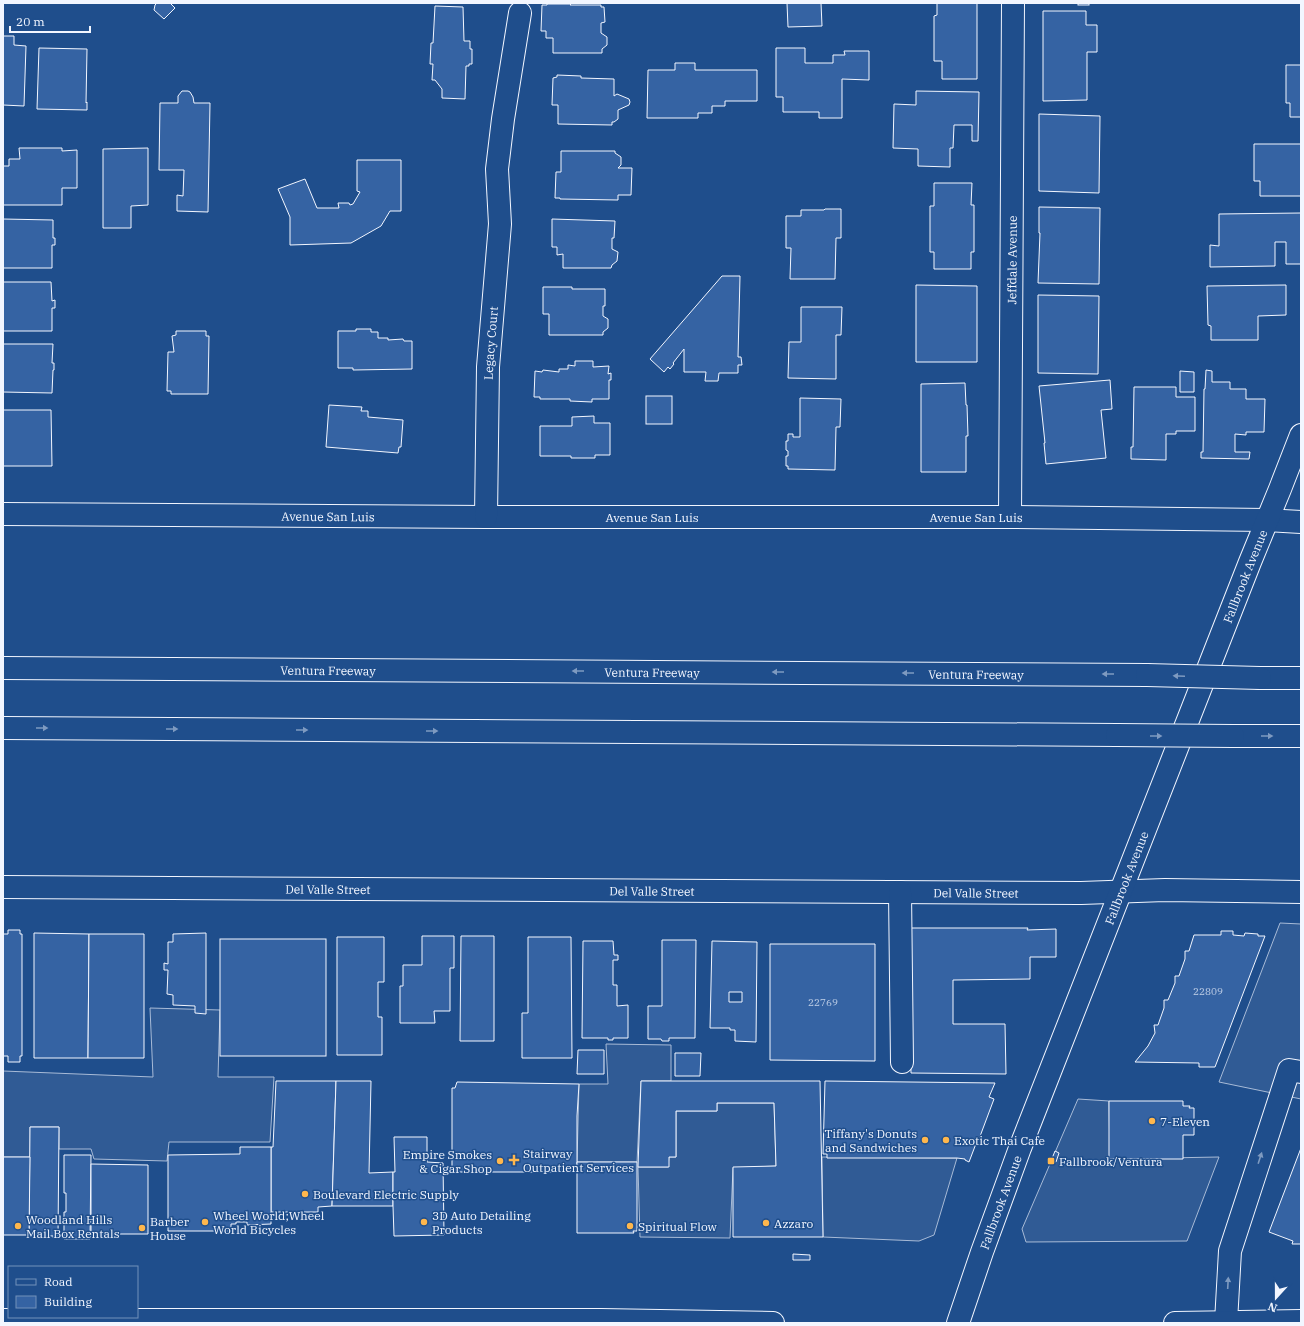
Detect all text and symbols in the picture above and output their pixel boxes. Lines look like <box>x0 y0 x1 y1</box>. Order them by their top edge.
scale bar <box>10 8 90 34</box>
text: 20 m <box>16 14 45 29</box>
street label: Jeffdale Avenue <box>1004 215 1019 305</box>
street label: Legacy Court <box>480 306 501 380</box>
street label: Avenue San Luis <box>281 508 375 524</box>
street label: Avenue San Luis <box>605 510 699 525</box>
street label: Avenue San Luis <box>929 510 1023 525</box>
street label: Fallbrook Avenue <box>1219 527 1270 625</box>
street label: Ventura Freeway <box>280 662 376 678</box>
street label: Ventura Freeway <box>604 664 700 680</box>
street label: Ventura Freeway <box>928 666 1024 682</box>
one-way arrow <box>571 668 584 674</box>
one-way arrow <box>771 669 784 675</box>
one-way arrow <box>901 670 914 676</box>
one-way arrow <box>1101 671 1114 677</box>
one-way arrow <box>1173 672 1185 679</box>
one-way arrow <box>36 725 49 731</box>
one-way arrow <box>166 726 179 732</box>
one-way arrow <box>296 727 309 733</box>
one-way arrow <box>426 728 439 734</box>
one-way arrow <box>1150 733 1163 739</box>
one-way arrow <box>1261 733 1274 739</box>
street label: Fallbrook Avenue <box>1101 829 1151 927</box>
street label: Del Valle Street <box>285 881 371 897</box>
street label: Del Valle Street <box>609 883 695 898</box>
street label: Del Valle Street <box>933 885 1019 900</box>
house number: 22809 <box>1193 985 1223 998</box>
house number: 22769 <box>808 996 838 1009</box>
place label: 7-Eleven <box>1160 1114 1210 1129</box>
marker: 7-Eleven <box>1147 1116 1157 1126</box>
place label: Tiffany's Donuts and Sandwiches <box>825 1126 917 1155</box>
place label: Exotic Thai Cafe <box>954 1133 1045 1148</box>
marker: Tiffany's Donuts and Sandwiches <box>920 1135 930 1145</box>
marker: Exotic Thai Cafe <box>941 1135 951 1145</box>
place label: Stairway Outpatient Services <box>523 1146 634 1175</box>
place label: Empire Smokes & Cigar Shop <box>403 1147 492 1176</box>
one-way arrow <box>1258 1152 1264 1164</box>
street label: Fallbrook Avenue <box>976 1153 1024 1251</box>
marker: Stairway Outpatient Services <box>508 1154 520 1166</box>
place label: Fallbrook/Ventura <box>1059 1154 1163 1169</box>
marker: Empire Smokes & Cigar Shop <box>495 1156 505 1166</box>
marker: Fallbrook/Ventura <box>1046 1156 1056 1166</box>
place label: Boulevard Electric Supply <box>313 1187 459 1202</box>
marker: Boulevard Electric Supply <box>300 1189 310 1199</box>
place label: Wheel World;Wheel World Bicycles <box>213 1208 325 1237</box>
place label: 3D Auto Detailing Products <box>432 1208 531 1237</box>
place label: Woodland Hills Mail Box Rentals <box>26 1212 120 1241</box>
place label: Barber House <box>150 1214 190 1243</box>
place label: Azzaro <box>774 1216 813 1231</box>
marker: Wheel World;Wheel World Bicycles <box>200 1217 210 1227</box>
marker: 3D Auto Detailing Products <box>419 1217 429 1227</box>
marker: Azzaro <box>761 1218 771 1228</box>
place label: Spiritual Flow <box>638 1219 718 1234</box>
marker: Woodland Hills Mail Box Rentals <box>13 1221 23 1231</box>
marker: Spiritual Flow <box>625 1221 635 1231</box>
marker: Barber House <box>137 1223 147 1233</box>
legend <box>8 1266 138 1318</box>
text: Road <box>44 1274 73 1289</box>
one-way arrow <box>1225 1277 1232 1289</box>
north arrow <box>1256 1278 1296 1318</box>
text: Building <box>44 1294 92 1309</box>
text: N <box>1266 1299 1279 1315</box>

